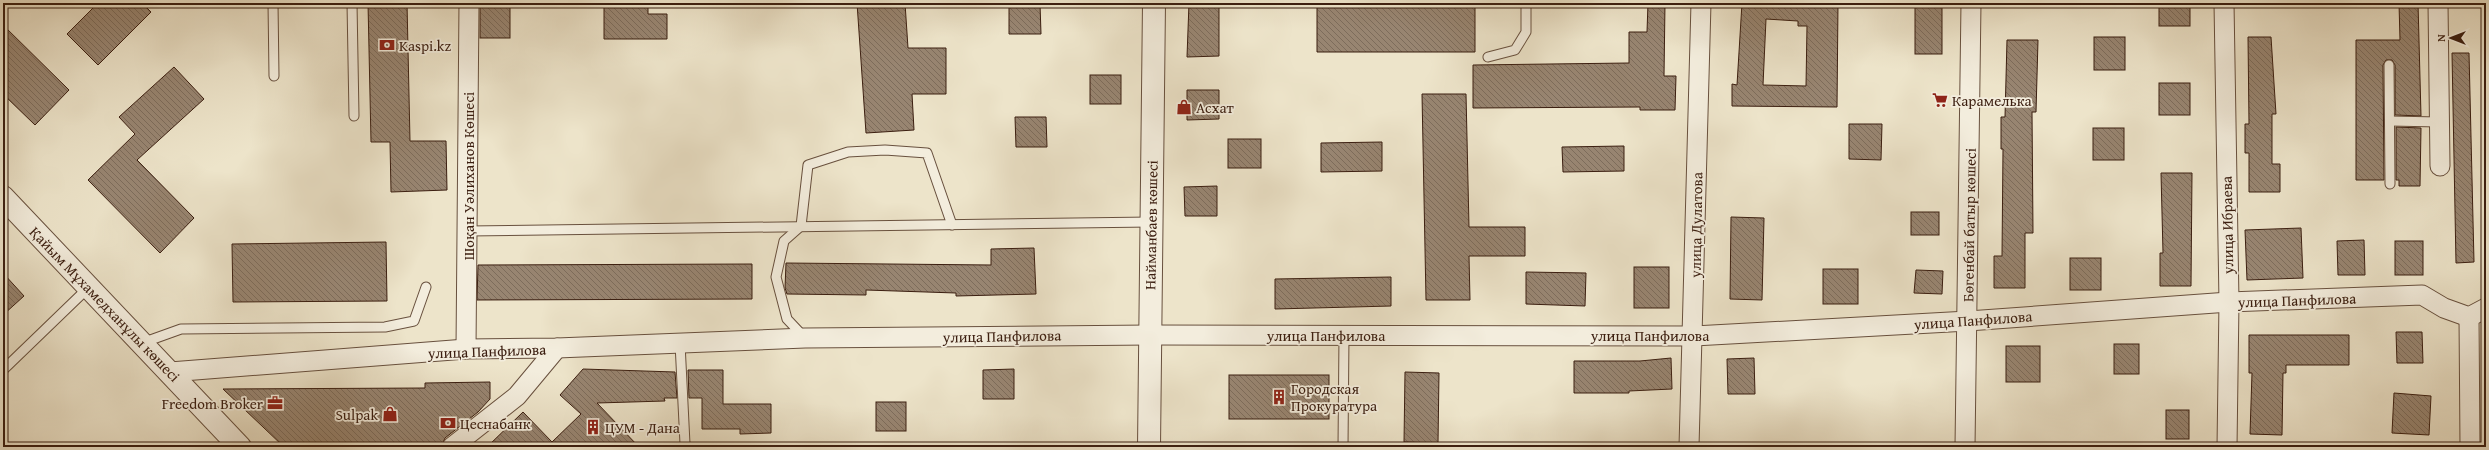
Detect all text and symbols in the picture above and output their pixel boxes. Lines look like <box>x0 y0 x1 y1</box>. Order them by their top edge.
north arrow <box>2431 18 2471 58</box>
text: N <box>2433 34 2449 42</box>
place label: Kaspi.kz <box>399 35 451 56</box>
bank icon: Kaspi.kz <box>378 36 396 54</box>
place label: Карамелька <box>1952 90 2033 111</box>
supermarket icon: Карамелька <box>1931 91 1949 109</box>
street label: Шоқан Уәлиханов Көшесі <box>458 92 479 260</box>
place label: Асхат <box>1196 97 1235 118</box>
shop icon: Асхат <box>1175 98 1193 116</box>
street label: Бөгенбай батыр көшесі <box>1957 148 1981 302</box>
street label: Найманбаев көшесі <box>1139 160 1163 290</box>
street label: улица Дулатова <box>1685 171 1707 279</box>
street label: улица Ибраева <box>2216 175 2238 275</box>
street label: Қайым Мұхамедханұлы көшесі <box>25 222 185 386</box>
street label: улица Панфилова <box>2236 287 2358 313</box>
street label: улица Панфилова <box>1912 305 2034 335</box>
street label: улица Панфилова <box>941 324 1062 348</box>
street label: улица Панфилова <box>1266 325 1386 346</box>
street label: улица Панфилова <box>1590 325 1710 346</box>
street label: улица Панфилова <box>426 338 548 364</box>
place label: Городская Прокуратура <box>1291 378 1378 416</box>
building icon: Городская Прокуратура <box>1270 388 1288 406</box>
place label: Freedom Broker <box>162 393 263 414</box>
office icon: Freedom Broker <box>266 394 284 412</box>
place label: Sulpak <box>336 404 378 425</box>
shop icon: Sulpak <box>381 405 399 423</box>
place label: Цеснабанк <box>460 413 531 434</box>
bank icon: Цеснабанк <box>439 414 457 432</box>
place label: ЦУМ - Дана <box>605 417 681 438</box>
building icon: ЦУМ - Дана <box>584 418 602 436</box>

